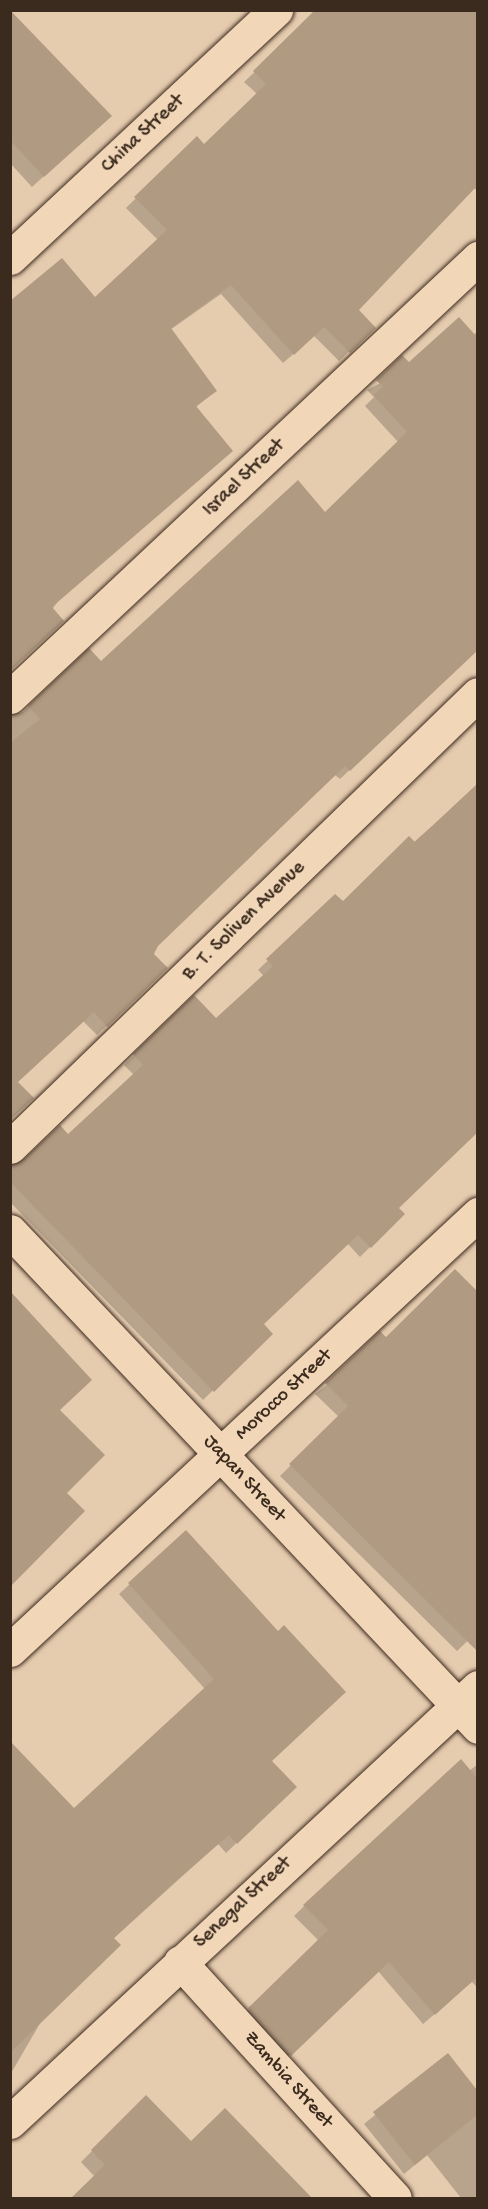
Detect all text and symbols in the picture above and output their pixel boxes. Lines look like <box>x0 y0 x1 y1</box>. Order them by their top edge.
street label: China Street <box>97 90 189 178</box>
street label: Israel Street <box>198 434 290 522</box>
street label: B. T. Soliven Avenue <box>177 856 311 986</box>
street label: Morocco Street <box>231 1344 337 1446</box>
street label: Japan Street <box>198 1431 290 1527</box>
street label: Senegal Street <box>189 1852 297 1954</box>
street label: Zambia Street <box>238 2027 338 2133</box>

